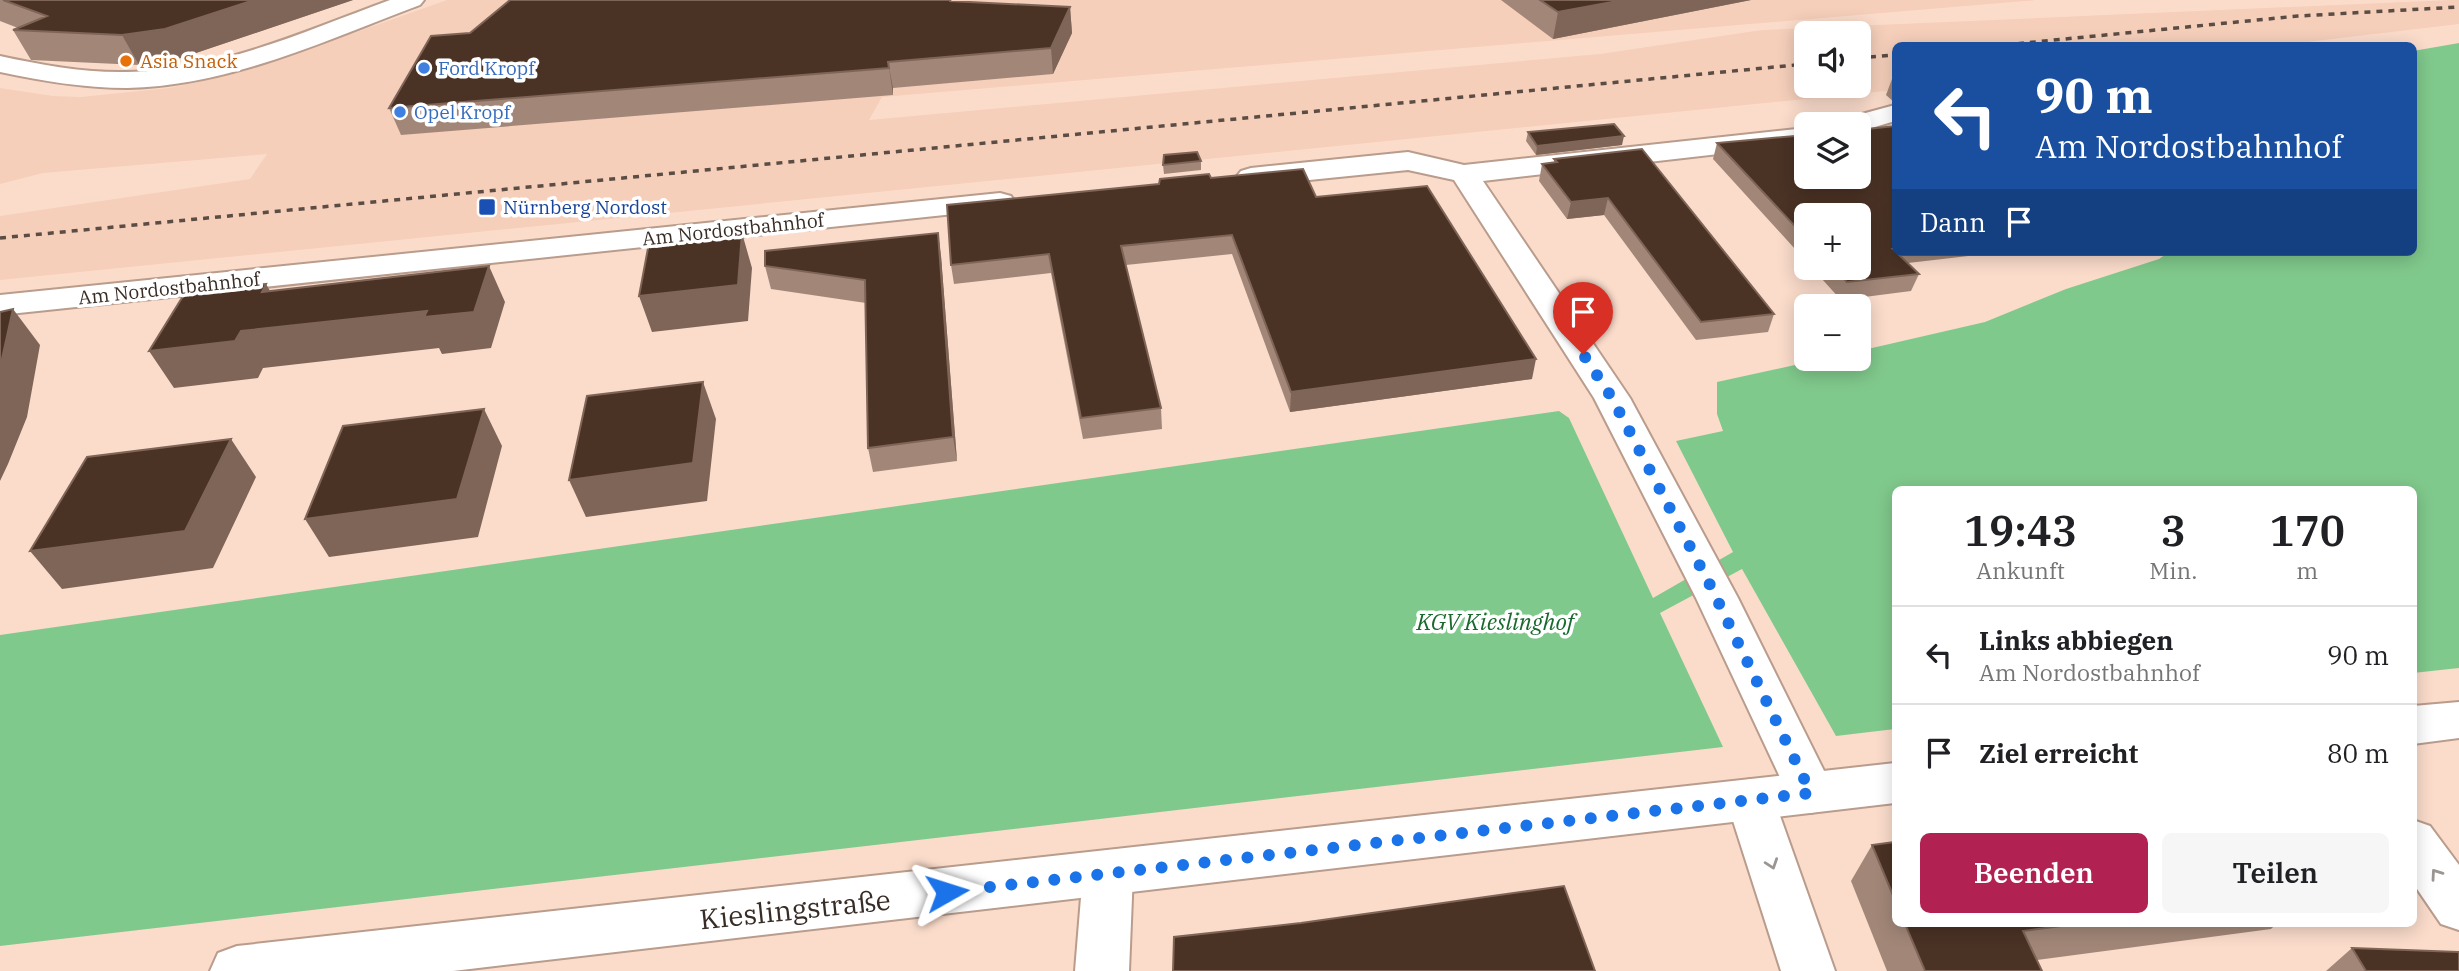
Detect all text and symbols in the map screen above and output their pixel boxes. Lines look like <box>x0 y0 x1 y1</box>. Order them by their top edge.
map controls <box>1794 21 1871 371</box>
button: sound <box>1794 21 1871 98</box>
place label: Asia Snack <box>140 49 238 73</box>
marker: Asia Snack <box>118 53 134 69</box>
place label: Ford Kropf <box>438 56 536 80</box>
marker: Ford Kropf <box>416 60 432 76</box>
text: 90 m <box>2035 63 2153 126</box>
icon: left <box>1920 70 2011 161</box>
place label: Opel Kropf <box>414 100 512 124</box>
marker: Opel Kropf <box>392 104 408 120</box>
button: layers <box>1794 112 1871 189</box>
text: Am Nordostbahnhof <box>2035 125 2342 167</box>
place label: Nürnberg Nordost <box>503 195 667 219</box>
marker: Nürnberg Nordost <box>477 197 497 217</box>
button: + <box>1794 203 1871 280</box>
icon: arrive <box>2000 203 2038 241</box>
text: Dann <box>1920 205 1986 239</box>
street label: Am Nordostbahnhof <box>641 207 826 250</box>
street label: Am Nordostbahnhof <box>77 266 262 309</box>
pin <box>1553 282 1613 354</box>
icon: arrive <box>1564 293 1602 331</box>
button: − <box>1794 294 1871 371</box>
text: 19:43 <box>1964 503 2077 558</box>
text: 3 <box>2161 503 2186 558</box>
text: 170 <box>2269 503 2345 558</box>
text: Ankunft <box>1976 555 2065 585</box>
text: Min. <box>2149 555 2198 585</box>
text: m <box>2296 555 2318 585</box>
park label: KGV Kieslinghof <box>1415 606 1578 636</box>
text: Links abbiegen <box>1979 623 2174 657</box>
icon: left <box>1920 636 1958 674</box>
text: 90 m <box>2327 638 2389 672</box>
text: Am Nordostbahnhof <box>1979 657 2200 687</box>
icon: arrive <box>1920 734 1958 772</box>
text: Ziel erreicht <box>1979 736 2138 770</box>
text: 80 m <box>2327 736 2389 770</box>
button: Beenden <box>1920 833 2148 913</box>
button: Teilen <box>2162 833 2389 913</box>
position arrow <box>910 855 984 929</box>
one-way arrow <box>1764 857 1778 870</box>
one-way arrow <box>2432 869 2444 882</box>
street label: Kieslingstraße <box>698 881 892 937</box>

